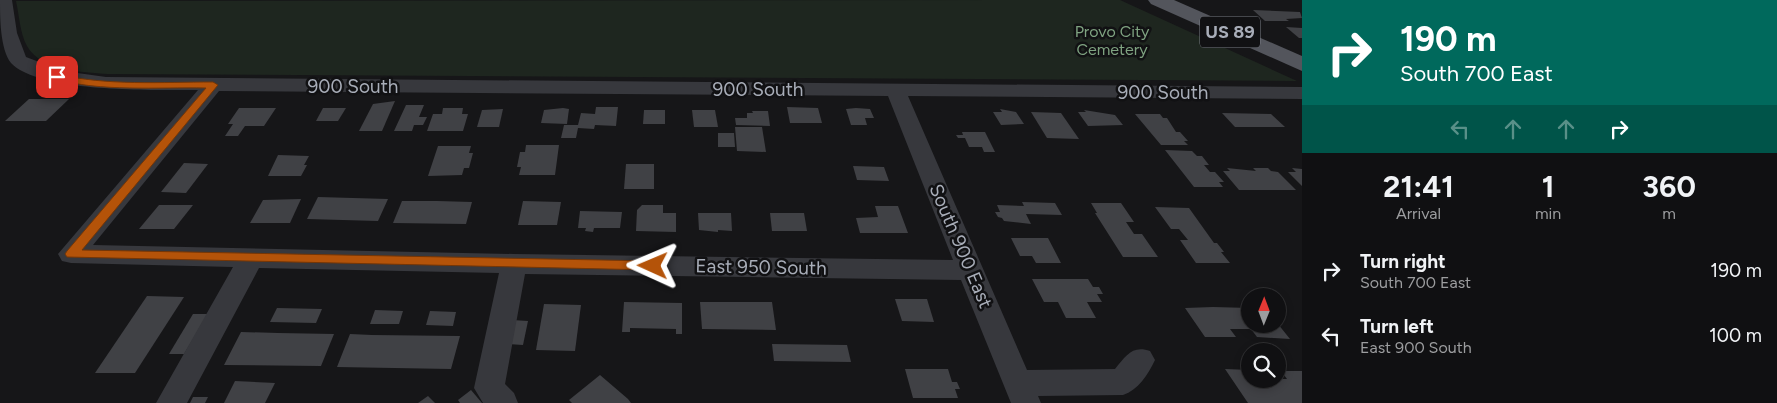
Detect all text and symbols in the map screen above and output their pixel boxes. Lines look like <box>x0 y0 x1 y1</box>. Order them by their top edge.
road number: US 89 <box>1200 16 1260 48</box>
text: 190 m <box>1400 18 1497 60</box>
icon: right <box>1317 20 1382 85</box>
park label: Provo City Cemetery <box>1075 22 1150 59</box>
pin <box>36 56 78 98</box>
text: South 700 East <box>1400 60 1553 87</box>
icon: arrive <box>43 63 71 91</box>
street label: 900 South <box>308 75 398 98</box>
street label: 900 South <box>713 78 803 101</box>
street label: 900 South <box>1118 81 1208 104</box>
icon: left <box>1446 115 1474 143</box>
icon: ahead <box>1499 115 1527 143</box>
icon: ahead <box>1552 115 1580 143</box>
icon: right <box>1605 115 1633 143</box>
text: 21:41 <box>1383 168 1454 205</box>
text: 1 <box>1542 168 1554 205</box>
text: 360 <box>1642 168 1696 205</box>
street label: South 900 East <box>925 181 997 311</box>
text: Arrival <box>1396 204 1441 223</box>
text: min <box>1535 204 1561 223</box>
text: m <box>1662 204 1676 223</box>
position arrow <box>626 239 678 291</box>
text: Turn right <box>1360 250 1446 273</box>
street label: East 950 South <box>695 254 827 280</box>
icon: right <box>1317 257 1345 285</box>
text: 190 m <box>1710 259 1762 282</box>
text: South 700 East <box>1360 273 1471 292</box>
north arrow <box>1241 288 1286 332</box>
map controls <box>1241 288 1286 388</box>
text: Turn left <box>1360 315 1434 338</box>
icon: left <box>1317 322 1345 350</box>
text: 100 m <box>1709 324 1762 347</box>
text: East 900 South <box>1360 338 1472 357</box>
button: search <box>1241 343 1286 388</box>

